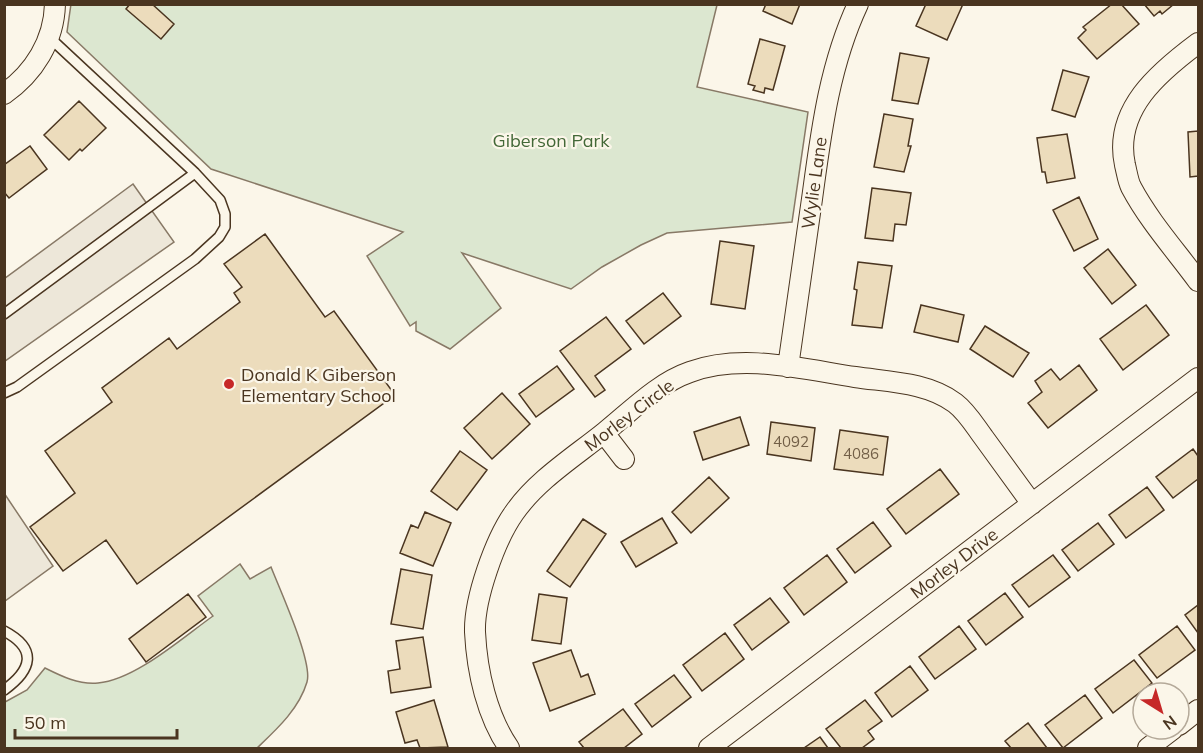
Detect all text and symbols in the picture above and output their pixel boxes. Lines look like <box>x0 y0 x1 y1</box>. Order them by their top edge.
park label: Giberson Park <box>493 129 610 152</box>
street label: Wylie Lane <box>796 135 832 231</box>
place label: Donald K Giberson Elementary School <box>241 363 396 407</box>
street label: Morley Circle <box>580 374 678 456</box>
marker: Donald K Giberson Elementary School <box>222 377 236 391</box>
house number: 4092 <box>773 432 809 451</box>
house number: 4086 <box>843 444 879 463</box>
street label: Morley Drive <box>906 523 1002 603</box>
north arrow <box>1131 681 1191 741</box>
scale bar <box>15 702 177 740</box>
text: 50 m <box>24 711 66 734</box>
text: N <box>1159 711 1181 735</box>

